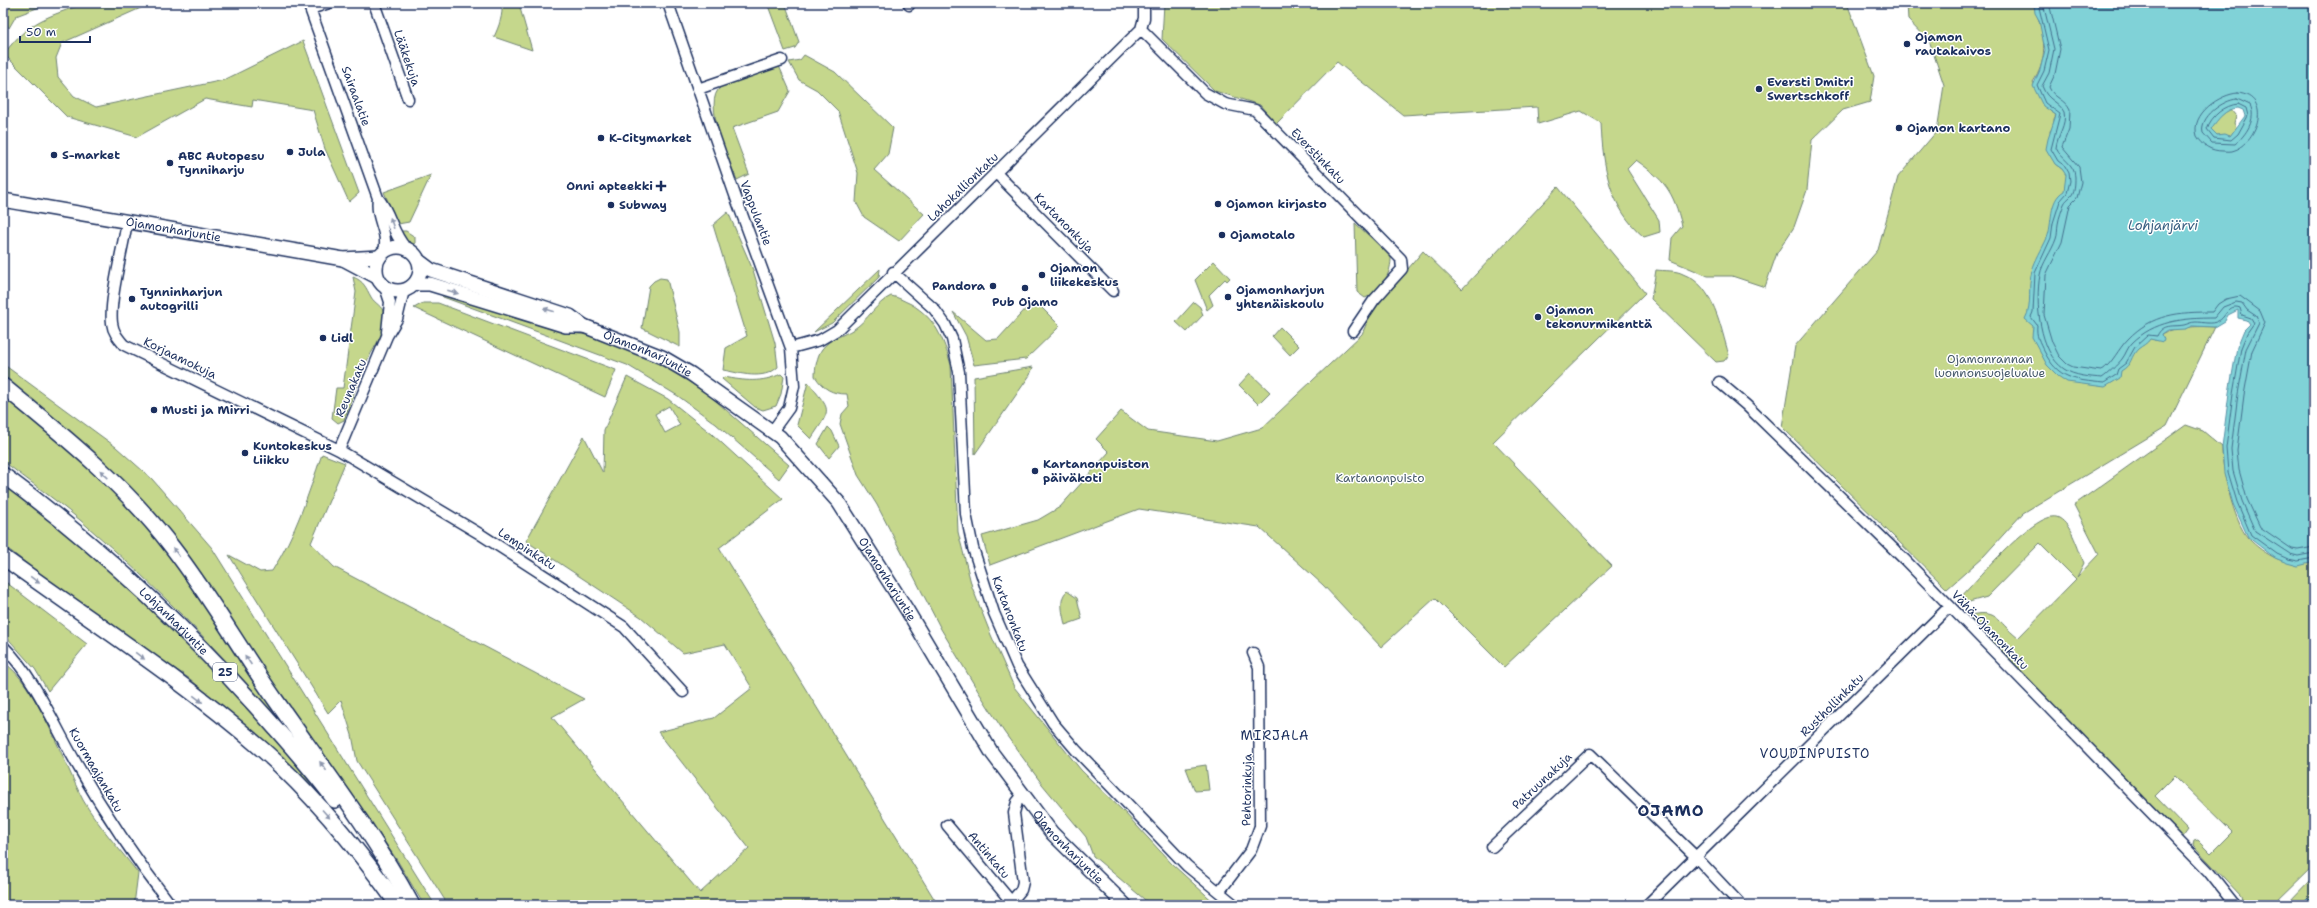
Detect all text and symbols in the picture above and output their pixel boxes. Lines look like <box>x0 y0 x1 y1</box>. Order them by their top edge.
scale bar <box>20 18 90 44</box>
text: 50 m <box>26 24 56 40</box>
street label: Lääkekuja <box>390 28 424 89</box>
place label: Ojamon rautakaivos <box>1915 29 1991 59</box>
marker: Ojamon rautakaivos <box>1902 39 1912 49</box>
street label: Sairaalatie <box>338 64 374 128</box>
place label: Eversti Dmitri Swertschkoff <box>1767 74 1854 104</box>
marker: Eversti Dmitri Swertschkoff <box>1754 84 1764 94</box>
place label: Ojamon kartano <box>1907 120 2010 136</box>
marker: Ojamon kartano <box>1894 123 1904 133</box>
street label: Everstinkatu <box>1287 125 1349 187</box>
place label: K-Citymarket <box>609 130 692 146</box>
marker: K-Citymarket <box>596 133 606 143</box>
place label: Jula <box>298 144 326 160</box>
place label: S-market <box>62 147 120 163</box>
marker: Jula <box>285 147 295 157</box>
place label: ABC Autopesu Tynniharju <box>178 148 265 178</box>
street label: Lahokallionkatu <box>924 149 1002 225</box>
marker: S-market <box>49 150 59 160</box>
marker: ABC Autopesu Tynniharju <box>165 158 175 168</box>
place label: Onni apteekki <box>566 178 653 194</box>
street label: Vappulantie <box>736 178 776 248</box>
marker: Onni apteekki <box>656 181 666 191</box>
street label: Kartanonkuja <box>1031 190 1098 257</box>
place label: Ojamon kirjasto <box>1226 196 1327 212</box>
place label: Subway <box>619 197 667 213</box>
marker: Ojamon kirjasto <box>1213 199 1223 209</box>
marker: Subway <box>606 200 616 210</box>
street label: Ojamonharjuntie <box>125 213 223 246</box>
one-way arrow <box>389 217 395 229</box>
water label: Lohjanjärvi <box>2128 217 2198 234</box>
place label: Ojamotalo <box>1230 227 1295 243</box>
marker: Ojamotalo <box>1217 230 1227 240</box>
place label: Ojamon liikekeskus <box>1050 260 1118 290</box>
marker: Ojamon liikekeskus <box>1037 270 1047 280</box>
place label: Pandora <box>932 278 986 294</box>
marker: Pandora <box>988 281 998 291</box>
place label: Ojamonharjun yhtenäiskoulu <box>1236 282 1325 312</box>
marker: Pub Ojamo <box>1020 283 1030 293</box>
place label: Tynninharjun autogrilli <box>140 284 222 314</box>
one-way arrow <box>447 289 459 295</box>
marker: Ojamonharjun yhtenäiskoulu <box>1223 292 1233 302</box>
marker: Tynninharjun autogrilli <box>127 294 137 304</box>
place label: Pub Ojamo <box>992 294 1058 310</box>
place label: Ojamon tekonurmikenttä <box>1546 302 1653 332</box>
one-way arrow <box>543 306 555 312</box>
marker: Ojamon tekonurmikenttä <box>1533 312 1543 322</box>
street label: Ojamonharjuntie <box>601 326 695 381</box>
place label: Lidl <box>331 330 353 346</box>
street label: Korjaamokuja <box>141 333 220 383</box>
marker: Lidl <box>318 333 328 343</box>
park label: Ojamonrannan luonnonsuojelualue <box>1935 351 2046 381</box>
street label: Reunakatu <box>332 356 371 420</box>
place label: Musti ja Mirri <box>162 402 250 418</box>
marker: Musti ja Mirri <box>149 405 159 415</box>
place label: Kuntokeskus Liikku <box>253 438 332 468</box>
marker: Kuntokeskus Liikku <box>240 448 250 458</box>
place label: Kartanonpuiston päiväkoti <box>1043 456 1149 486</box>
marker: Kartanonpuiston päiväkoti <box>1030 466 1040 476</box>
one-way arrow <box>99 469 109 479</box>
park label: Kartanonpuisto <box>1336 470 1424 486</box>
street label: Lempinkatu <box>495 524 559 574</box>
street label: Ojamonharjuntie <box>855 534 920 624</box>
one-way arrow <box>172 546 180 557</box>
street label: Kartanonkatu <box>988 574 1032 654</box>
one-way arrow <box>29 575 40 584</box>
street label: Lohjanharjuntie <box>136 584 212 659</box>
street label: Vähä-Ojamonkatu <box>1948 587 2032 673</box>
one-way arrow <box>135 652 145 660</box>
one-way arrow <box>244 655 252 665</box>
road number: 25 <box>213 663 237 681</box>
street label: Rusthollinkatu <box>1797 670 1867 740</box>
one-way arrow <box>193 695 204 704</box>
street label: Kuormaajankatu <box>65 725 127 815</box>
district label: MIRJALA <box>1241 727 1309 744</box>
district label: VOUDINPUISTO <box>1760 745 1870 762</box>
street label: Patruunakuja <box>1508 749 1576 813</box>
street label: Pehtorinkuja <box>1238 753 1256 826</box>
one-way arrow <box>319 761 327 772</box>
district label: OJAMO <box>1637 800 1705 821</box>
street label: Ojamonharjuntie <box>1029 806 1107 888</box>
one-way arrow <box>322 809 331 819</box>
street label: Antinkatu <box>964 828 1014 882</box>

